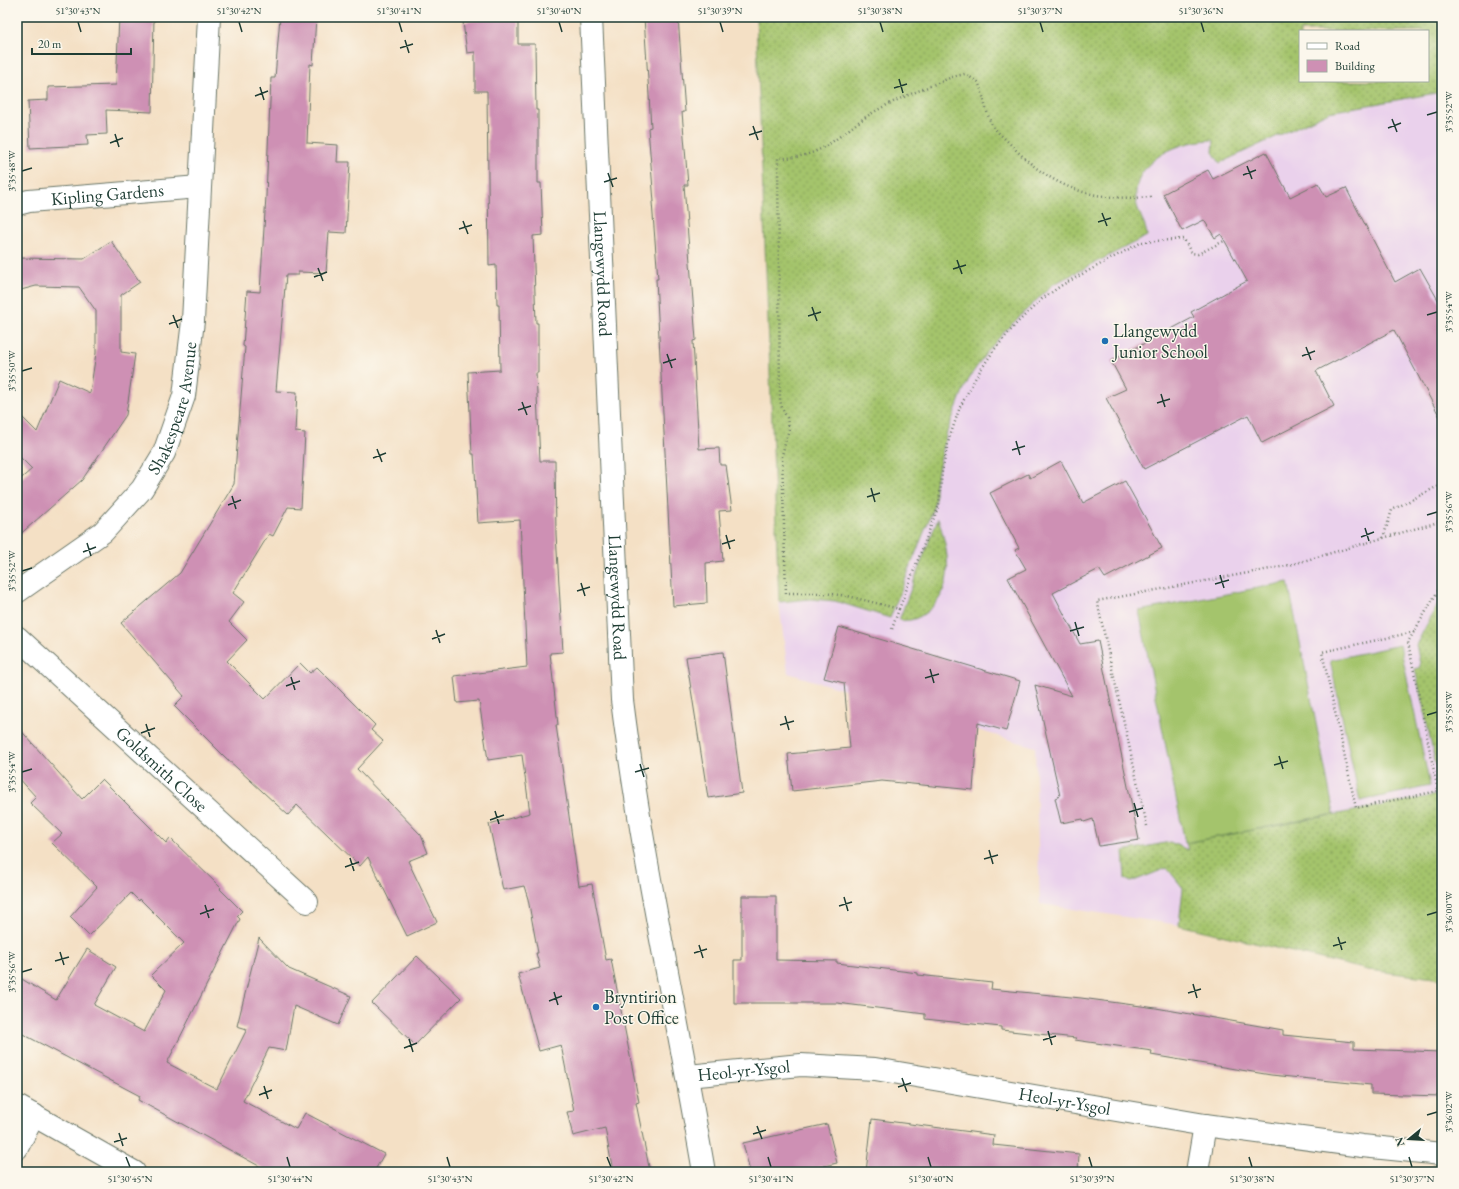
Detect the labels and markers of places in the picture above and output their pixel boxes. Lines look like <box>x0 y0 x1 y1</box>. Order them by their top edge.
place label: Llangewydd Junior School <box>1111 319 1208 363</box>
marker: Llangewydd Junior School <box>1100 336 1110 346</box>
place label: Bryntirion Post Office <box>604 985 679 1029</box>
marker: Bryntirion Post Office <box>591 1002 601 1012</box>

